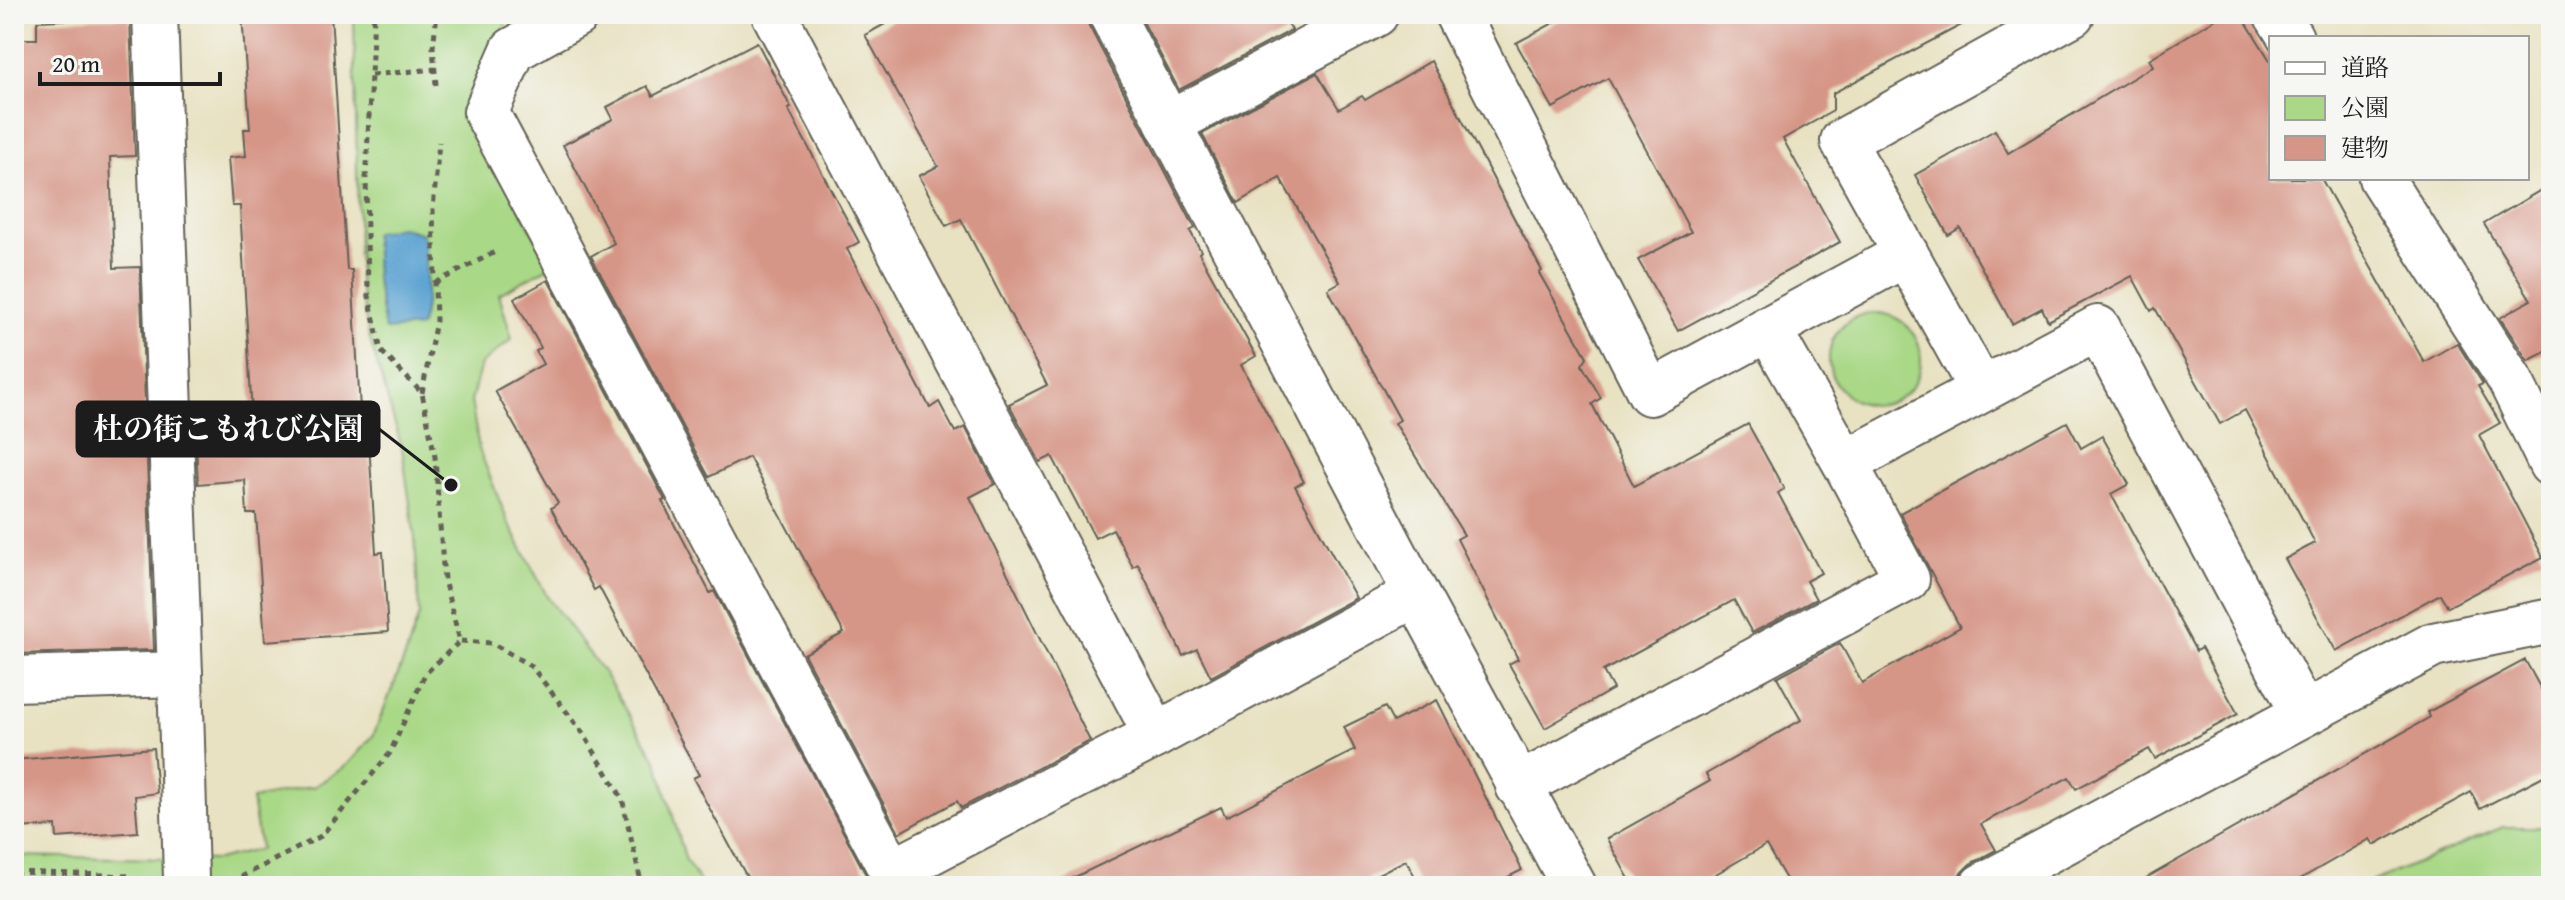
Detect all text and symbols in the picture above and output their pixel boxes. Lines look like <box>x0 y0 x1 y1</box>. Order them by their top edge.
scale bar <box>40 36 220 86</box>
legend <box>2269 36 2529 180</box>
text: 20 m <box>52 46 100 81</box>
text: 道路 <box>2341 50 2389 85</box>
text: 公園 <box>2341 90 2389 125</box>
text: 建物 <box>2341 130 2389 165</box>
callout: 杜の街こもれび公園 <box>77 402 379 456</box>
text: 杜の街こもれび公園 <box>93 406 363 450</box>

